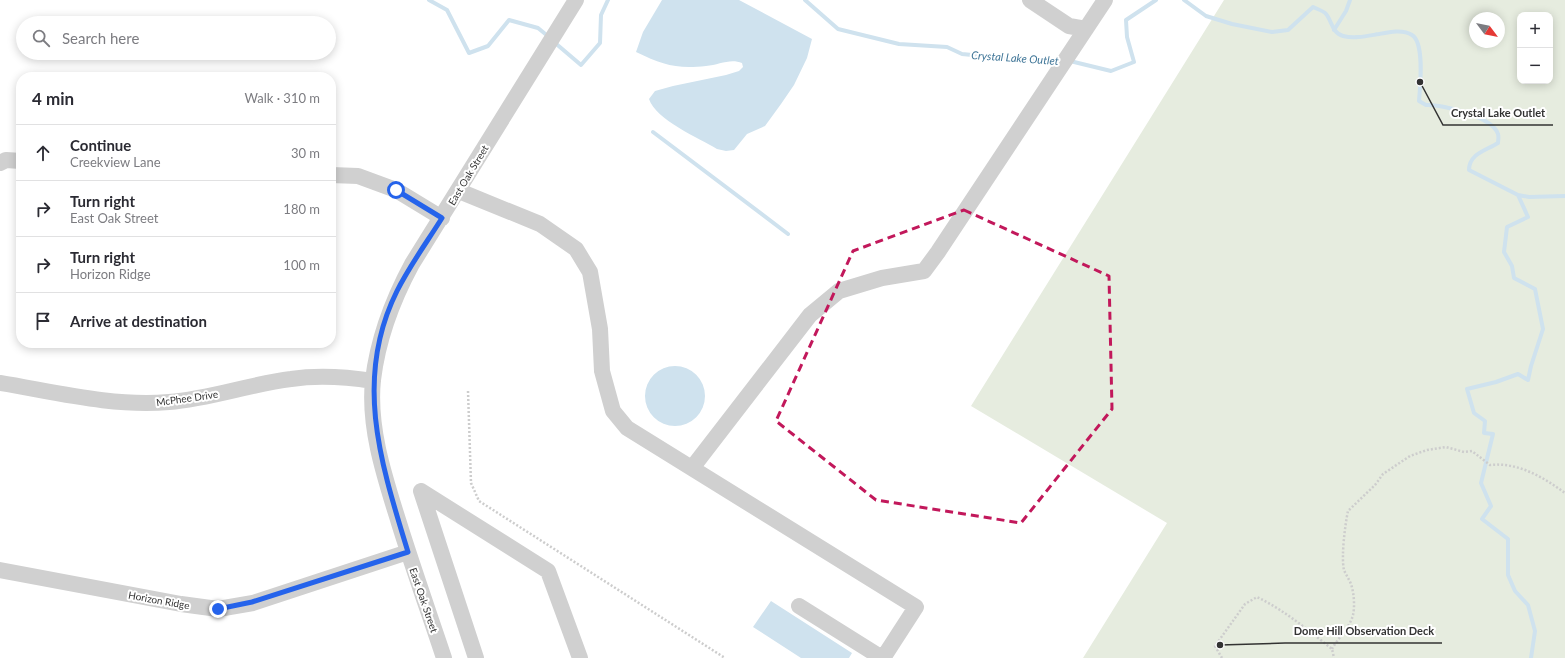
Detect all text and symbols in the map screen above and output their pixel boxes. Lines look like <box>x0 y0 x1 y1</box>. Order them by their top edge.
north arrow <box>1469 12 1505 48</box>
map controls <box>1517 12 1553 84</box>
button: + <box>1517 12 1553 48</box>
search box <box>16 16 336 60</box>
icon: search <box>30 27 52 49</box>
text: Search here <box>62 29 139 47</box>
water label: Crystal Lake Outlet <box>971 48 1059 67</box>
button: − <box>1517 48 1553 84</box>
text: 4 min <box>32 88 74 109</box>
text: Walk · 310 m <box>244 90 320 106</box>
callout: Crystal Lake Outlet <box>1443 102 1553 125</box>
text: Crystal Lake Outlet <box>1451 106 1546 119</box>
text: Continue <box>70 136 131 154</box>
icon: ahead <box>32 142 54 164</box>
street label: East Oak Street <box>445 142 491 207</box>
text: 30 m <box>291 145 320 161</box>
text: Creekview Lane <box>70 154 161 170</box>
route start <box>387 181 405 199</box>
text: Turn right <box>70 192 135 210</box>
icon: right <box>32 198 54 220</box>
text: 180 m <box>283 201 320 217</box>
text: East Oak Street <box>70 210 158 226</box>
text: Turn right <box>70 248 135 266</box>
icon: right <box>32 254 54 276</box>
text: 100 m <box>283 257 320 273</box>
text: Horizon Ridge <box>70 266 151 282</box>
icon: arrive <box>32 310 54 332</box>
text: Arrive at destination <box>70 312 207 330</box>
street label: McPhee Drive <box>155 388 219 408</box>
street label: East Oak Street <box>407 566 441 634</box>
street label: Horizon Ridge <box>127 589 191 611</box>
route end <box>209 600 227 618</box>
callout: Dome Hill Observation Deck <box>1285 620 1442 643</box>
text: Dome Hill Observation Deck <box>1294 624 1434 637</box>

